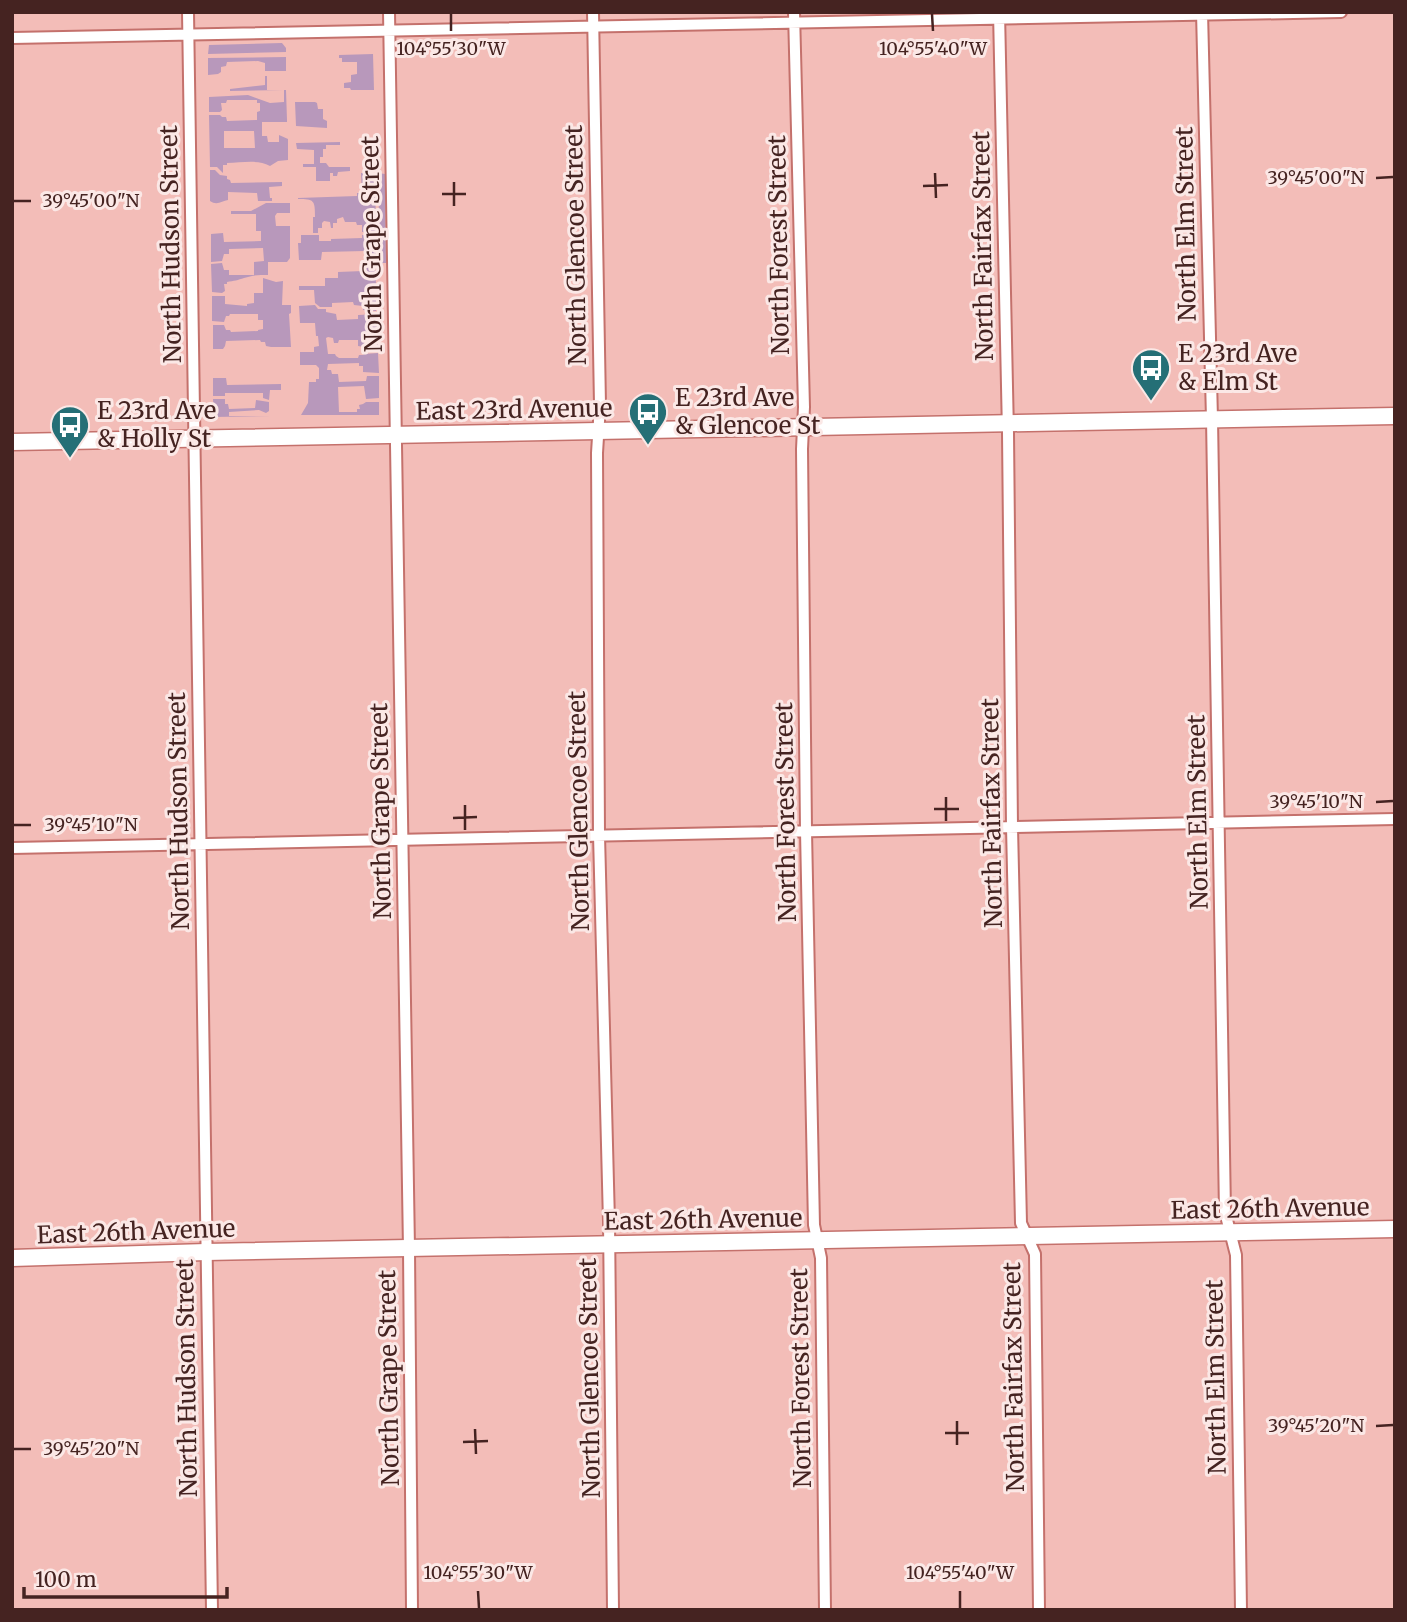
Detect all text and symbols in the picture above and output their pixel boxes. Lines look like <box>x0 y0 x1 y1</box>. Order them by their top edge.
text: 104°55'30"W <box>396 37 507 60</box>
text: 104°55'40"W <box>879 37 988 60</box>
street label: North Hudson Street <box>153 124 188 363</box>
street label: North Glencoe Street <box>558 124 593 365</box>
street label: North Elm Street <box>1168 126 1203 322</box>
street label: North Fairfax Street <box>965 130 1000 361</box>
street label: North Forest Street <box>761 134 796 355</box>
street label: North Grape Street <box>354 135 389 352</box>
text: 39°45'00"N <box>1267 166 1365 189</box>
text: 39°45'00"N <box>42 189 140 212</box>
place label: E 23rd Ave & Elm St <box>1178 338 1297 397</box>
bus stop icon: E 23rd Ave & Elm St <box>1130 347 1172 402</box>
place label: E 23rd Ave & Glencoe St <box>675 382 821 441</box>
bus stop icon: E 23rd Ave & Glencoe St <box>627 391 669 446</box>
street label: East 23rd Avenue <box>415 392 613 427</box>
place label: E 23rd Ave & Holly St <box>97 395 216 454</box>
bus stop icon: E 23rd Ave & Holly St <box>49 404 91 459</box>
street label: North Glencoe Street <box>561 690 596 931</box>
street label: North Hudson Street <box>161 691 196 930</box>
street label: North Fairfax Street <box>974 697 1009 928</box>
street label: North Forest Street <box>768 701 803 922</box>
street label: North Grape Street <box>363 702 398 919</box>
street label: North Elm Street <box>1180 714 1215 910</box>
text: 39°45'10"N <box>1269 790 1363 813</box>
text: 39°45'10"N <box>44 813 138 836</box>
street label: East 26th Avenue <box>1170 1191 1370 1226</box>
street label: East 26th Avenue <box>603 1202 803 1237</box>
street label: East 26th Avenue <box>36 1213 236 1250</box>
street label: North Glencoe Street <box>572 1257 607 1498</box>
street label: North Hudson Street <box>169 1258 204 1497</box>
street label: North Fairfax Street <box>996 1261 1031 1492</box>
street label: North Forest Street <box>783 1267 818 1488</box>
street label: North Grape Street <box>371 1269 406 1486</box>
street label: North Elm Street <box>1198 1279 1233 1475</box>
text: 39°45'20"N <box>1268 1414 1364 1437</box>
text: 39°45'20"N <box>43 1437 139 1460</box>
scale bar <box>24 1556 228 1600</box>
text: 104°55'30"W <box>423 1561 534 1584</box>
text: 104°55'40"W <box>906 1561 1015 1584</box>
text: 100 m <box>35 1566 97 1593</box>

